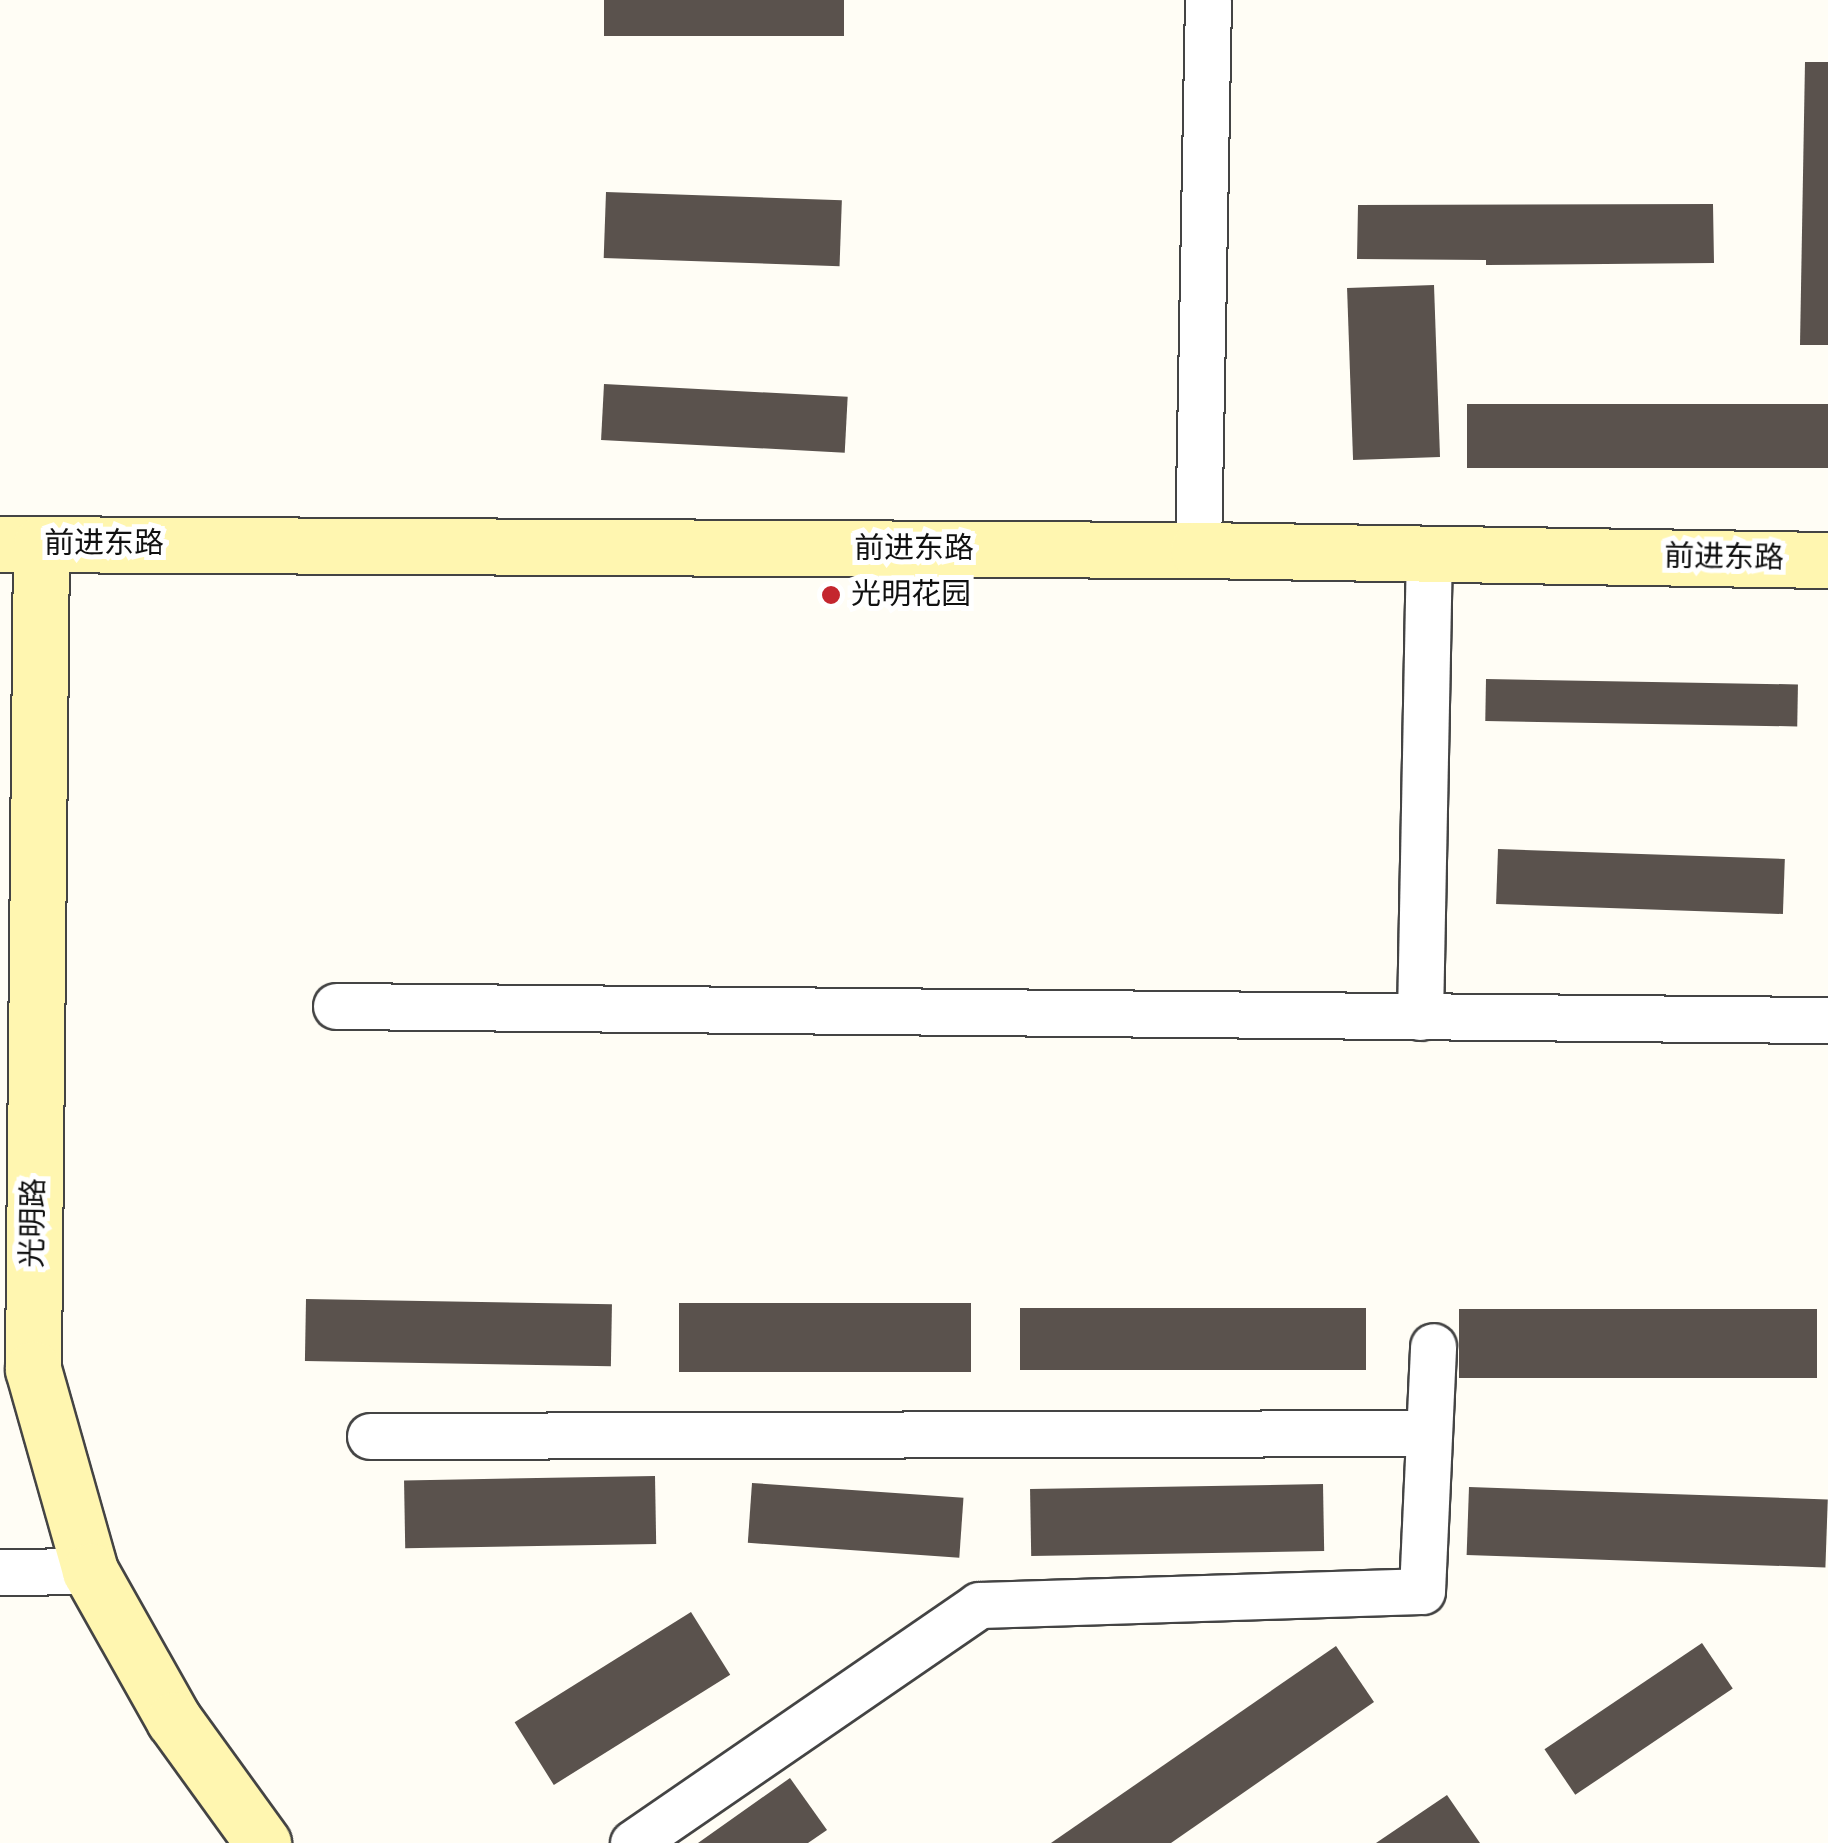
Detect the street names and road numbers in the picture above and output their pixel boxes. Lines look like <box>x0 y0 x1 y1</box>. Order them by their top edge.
street label: 前进东路 <box>44 526 164 562</box>
street label: 前进东路 <box>854 531 974 567</box>
street label: 前进东路 <box>1664 539 1784 577</box>
street label: 光明路 <box>15 1178 53 1268</box>

